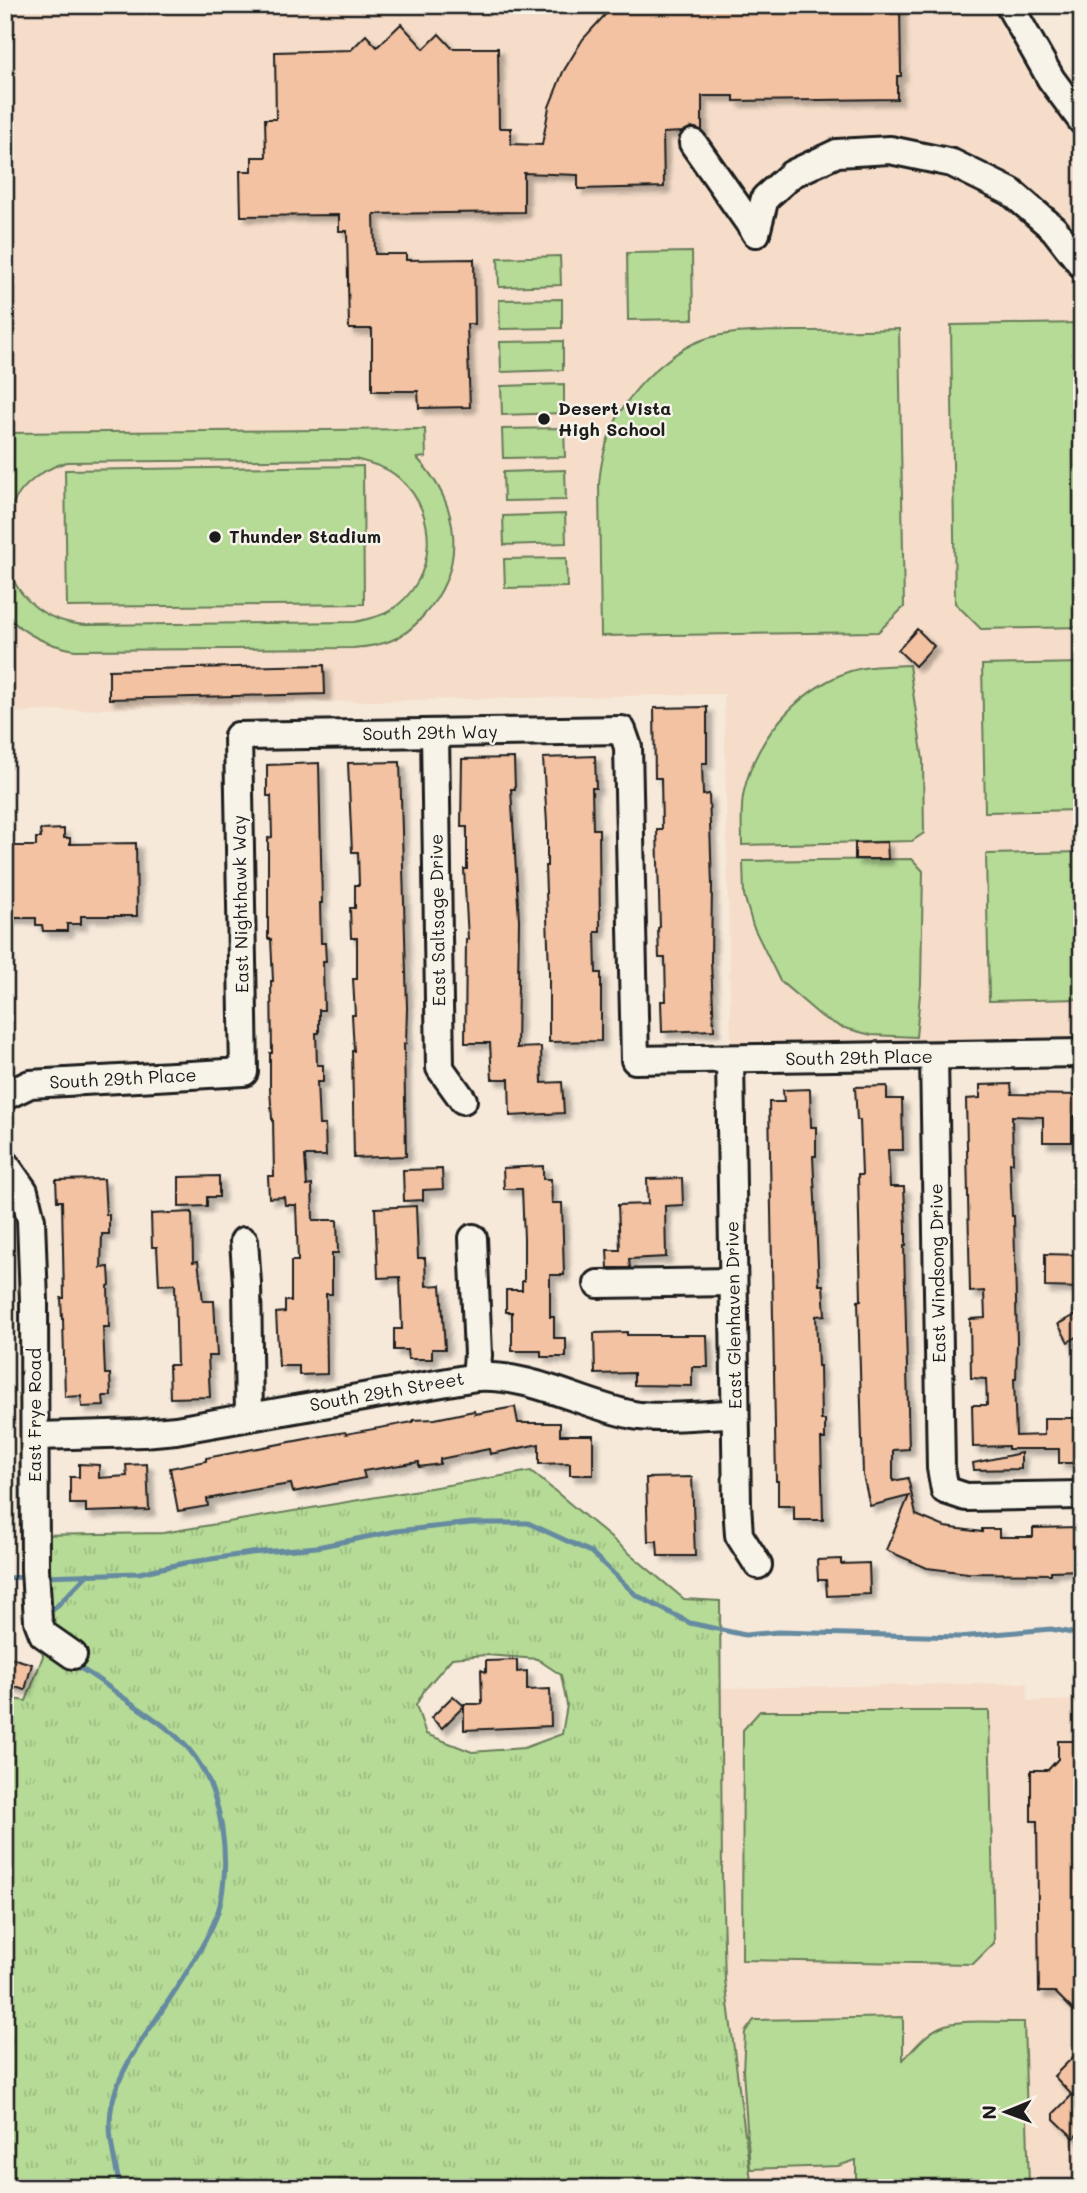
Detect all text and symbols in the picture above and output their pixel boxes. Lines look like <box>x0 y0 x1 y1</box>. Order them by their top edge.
place label: Desert Vista High School <box>558 396 671 441</box>
marker: Desert Vista High School <box>536 411 552 427</box>
place label: Thunder Stadium <box>229 524 381 548</box>
marker: Thunder Stadium <box>207 529 223 545</box>
street label: South 29th Way <box>362 719 498 745</box>
street label: East Nighthawk Way <box>226 815 254 993</box>
street label: East Saltsage Drive <box>423 834 451 1007</box>
street label: South 29th Place <box>785 1044 933 1070</box>
street label: South 29th Place <box>49 1062 197 1094</box>
street label: East Windsong Drive <box>923 1183 951 1363</box>
street label: East Glenhaven Drive <box>719 1221 747 1409</box>
street label: East Frye Road <box>22 1348 46 1482</box>
street label: South 29th Street <box>308 1366 466 1416</box>
north arrow <box>972 2078 1042 2148</box>
text: N <box>976 2105 1001 2120</box>

